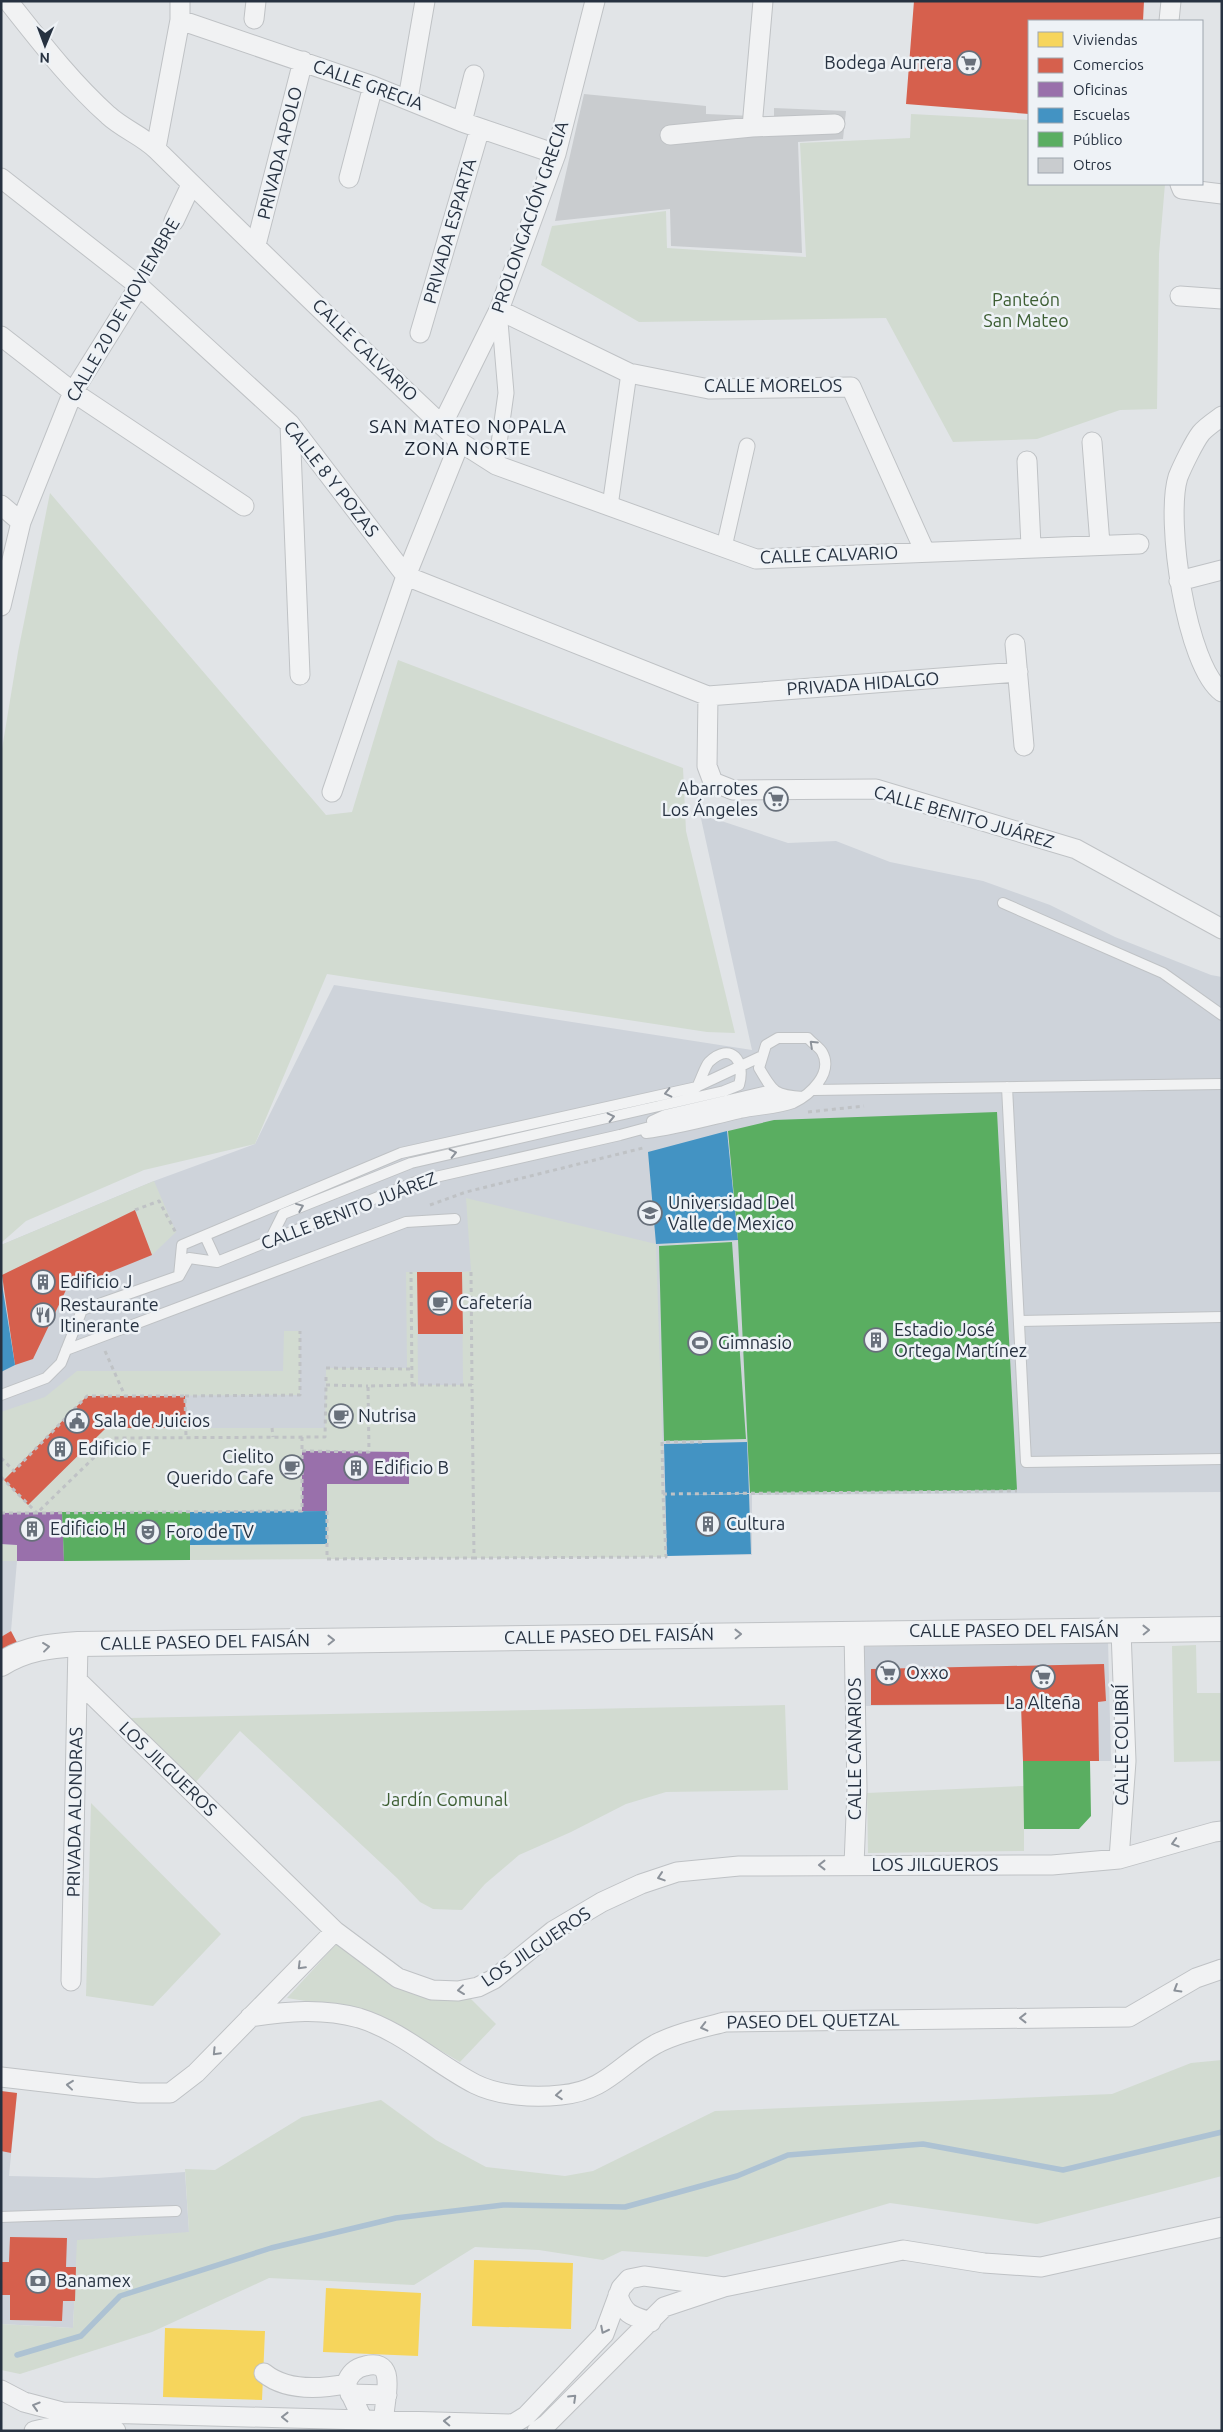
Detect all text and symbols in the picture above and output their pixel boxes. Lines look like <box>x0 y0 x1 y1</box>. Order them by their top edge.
north arrow <box>20 20 70 70</box>
legend <box>1028 20 1203 185</box>
text: Viviendas <box>1073 31 1137 48</box>
text: N <box>39 50 50 66</box>
supermarket icon: Bodega Aurrera <box>956 50 982 76</box>
place label: Bodega Aurrera <box>824 52 952 72</box>
street label: CALLE GRECIA <box>310 55 427 113</box>
text: Comercios <box>1073 56 1144 73</box>
text: Oficinas <box>1073 81 1127 98</box>
street label: PRIVADA APOLO <box>253 84 305 221</box>
text: Escuelas <box>1073 106 1130 123</box>
street label: PROLONGACIÓN GRECIA <box>486 117 571 315</box>
text: Público <box>1073 131 1123 148</box>
street label: PRIVADA ESPARTA <box>419 155 479 306</box>
text: Otros <box>1073 156 1112 173</box>
street label: CALLE 20 DE NOVIEMBRE <box>61 214 183 405</box>
park label: Panteón San Mateo <box>983 289 1069 330</box>
street label: CALLE CALVARIO <box>309 294 422 405</box>
street label: CALLE MORELOS <box>704 375 842 395</box>
district label: SAN MATEO NOPALA ZONA NORTE <box>369 415 567 459</box>
street label: CALLE 8 Y POZAS <box>280 417 383 540</box>
street label: CALLE CALVARIO <box>759 542 898 566</box>
street label: PRIVADA HIDALGO <box>786 668 940 698</box>
place label: Abarrotes Los Ángeles <box>662 778 758 819</box>
street label: CALLE BENITO JUÁREZ <box>872 780 1057 851</box>
supermarket icon: Abarrotes Los Ángeles <box>763 786 789 812</box>
one-way arrow <box>810 1041 819 1050</box>
one-way arrow <box>663 1088 672 1098</box>
one-way arrow <box>607 1112 616 1123</box>
one-way arrow <box>448 1148 457 1159</box>
street label: CALLE BENITO JUÁREZ <box>257 1166 439 1253</box>
place label: Universidad Del Valle de Mexico <box>668 1192 795 1233</box>
school or university icon: Universidad Del Valle de Mexico <box>637 1200 663 1226</box>
one-way arrow <box>295 1203 304 1214</box>
building icon: Edificio J <box>30 1269 56 1295</box>
place label: Edificio J <box>60 1271 132 1291</box>
cafe icon: Cafetería <box>427 1290 453 1316</box>
place label: Cafetería <box>458 1292 533 1312</box>
place label: Restaurante Itinerante <box>60 1294 159 1335</box>
restaurant icon: Restaurante Itinerante <box>30 1302 56 1328</box>
place label: Estadio José Ortega Martínez <box>894 1319 1027 1360</box>
building icon: Estadio José Ortega Martínez <box>863 1327 889 1353</box>
sports icon: Gimnasio <box>687 1330 713 1356</box>
place label: Gimnasio <box>718 1332 792 1352</box>
cafe icon: Nutrisa <box>328 1403 354 1429</box>
place label: Nutrisa <box>358 1405 416 1425</box>
public building icon: Sala de Juicios <box>64 1408 90 1434</box>
place label: Sala de Juicios <box>94 1410 210 1430</box>
building icon: Edificio F <box>47 1436 73 1462</box>
place label: Edificio F <box>78 1438 151 1458</box>
place label: Cielito Querido Cafe <box>166 1446 274 1488</box>
cafe icon: Cielito Querido Cafe <box>279 1454 305 1480</box>
building icon: Edificio B <box>343 1455 369 1481</box>
place label: Edificio B <box>374 1457 449 1477</box>
building icon: Cultura <box>695 1511 721 1537</box>
place label: Cultura <box>726 1513 785 1533</box>
building icon: Edificio H <box>19 1516 45 1542</box>
place label: Edificio H <box>50 1518 126 1538</box>
theatre icon: Foro de TV <box>135 1519 161 1545</box>
place label: Foro de TV <box>166 1521 255 1541</box>
street label: CALLE PASEO DEL FAISÁN <box>909 1619 1119 1640</box>
street label: CALLE PASEO DEL FAISÁN <box>504 1622 714 1647</box>
one-way arrow <box>1142 1625 1150 1635</box>
street label: CALLE PASEO DEL FAISÁN <box>100 1628 310 1653</box>
one-way arrow <box>735 1629 743 1639</box>
one-way arrow <box>328 1635 335 1645</box>
one-way arrow <box>43 1642 51 1653</box>
supermarket icon: Oxxo <box>875 1660 901 1686</box>
place label: Oxxo <box>906 1662 949 1682</box>
supermarket icon: La Alteña <box>1030 1664 1056 1690</box>
street label: CALLE CANARIOS <box>844 1678 864 1820</box>
street label: CALLE COLIBRÍ <box>1110 1684 1131 1806</box>
place label: La Alteña <box>1005 1692 1081 1712</box>
street label: LOS JILGUEROS <box>116 1717 221 1820</box>
street label: PRIVADA ALONDRAS <box>63 1727 85 1897</box>
park label: Jardín Comunal <box>382 1789 508 1809</box>
one-way arrow <box>1171 1838 1179 1848</box>
street label: LOS JILGUEROS <box>871 1854 999 1874</box>
one-way arrow <box>818 1860 826 1870</box>
one-way arrow <box>657 1871 666 1881</box>
street label: LOS JILGUEROS <box>477 1902 594 1990</box>
one-way arrow <box>297 1960 306 1969</box>
one-way arrow <box>1174 1982 1183 1992</box>
one-way arrow <box>456 1984 464 1995</box>
street label: PASEO DEL QUETZAL <box>726 2008 900 2033</box>
one-way arrow <box>1019 2013 1026 2023</box>
one-way arrow <box>699 2021 708 2032</box>
one-way arrow <box>213 2046 222 2055</box>
one-way arrow <box>66 2080 74 2091</box>
one-way arrow <box>555 2089 563 2100</box>
bank icon: Banamex <box>25 2268 51 2294</box>
place label: Banamex <box>56 2270 131 2290</box>
one-way arrow <box>600 2325 610 2334</box>
one-way arrow <box>567 2395 576 2404</box>
one-way arrow <box>32 2401 40 2411</box>
one-way arrow <box>280 2412 288 2422</box>
one-way arrow <box>443 2416 451 2427</box>

